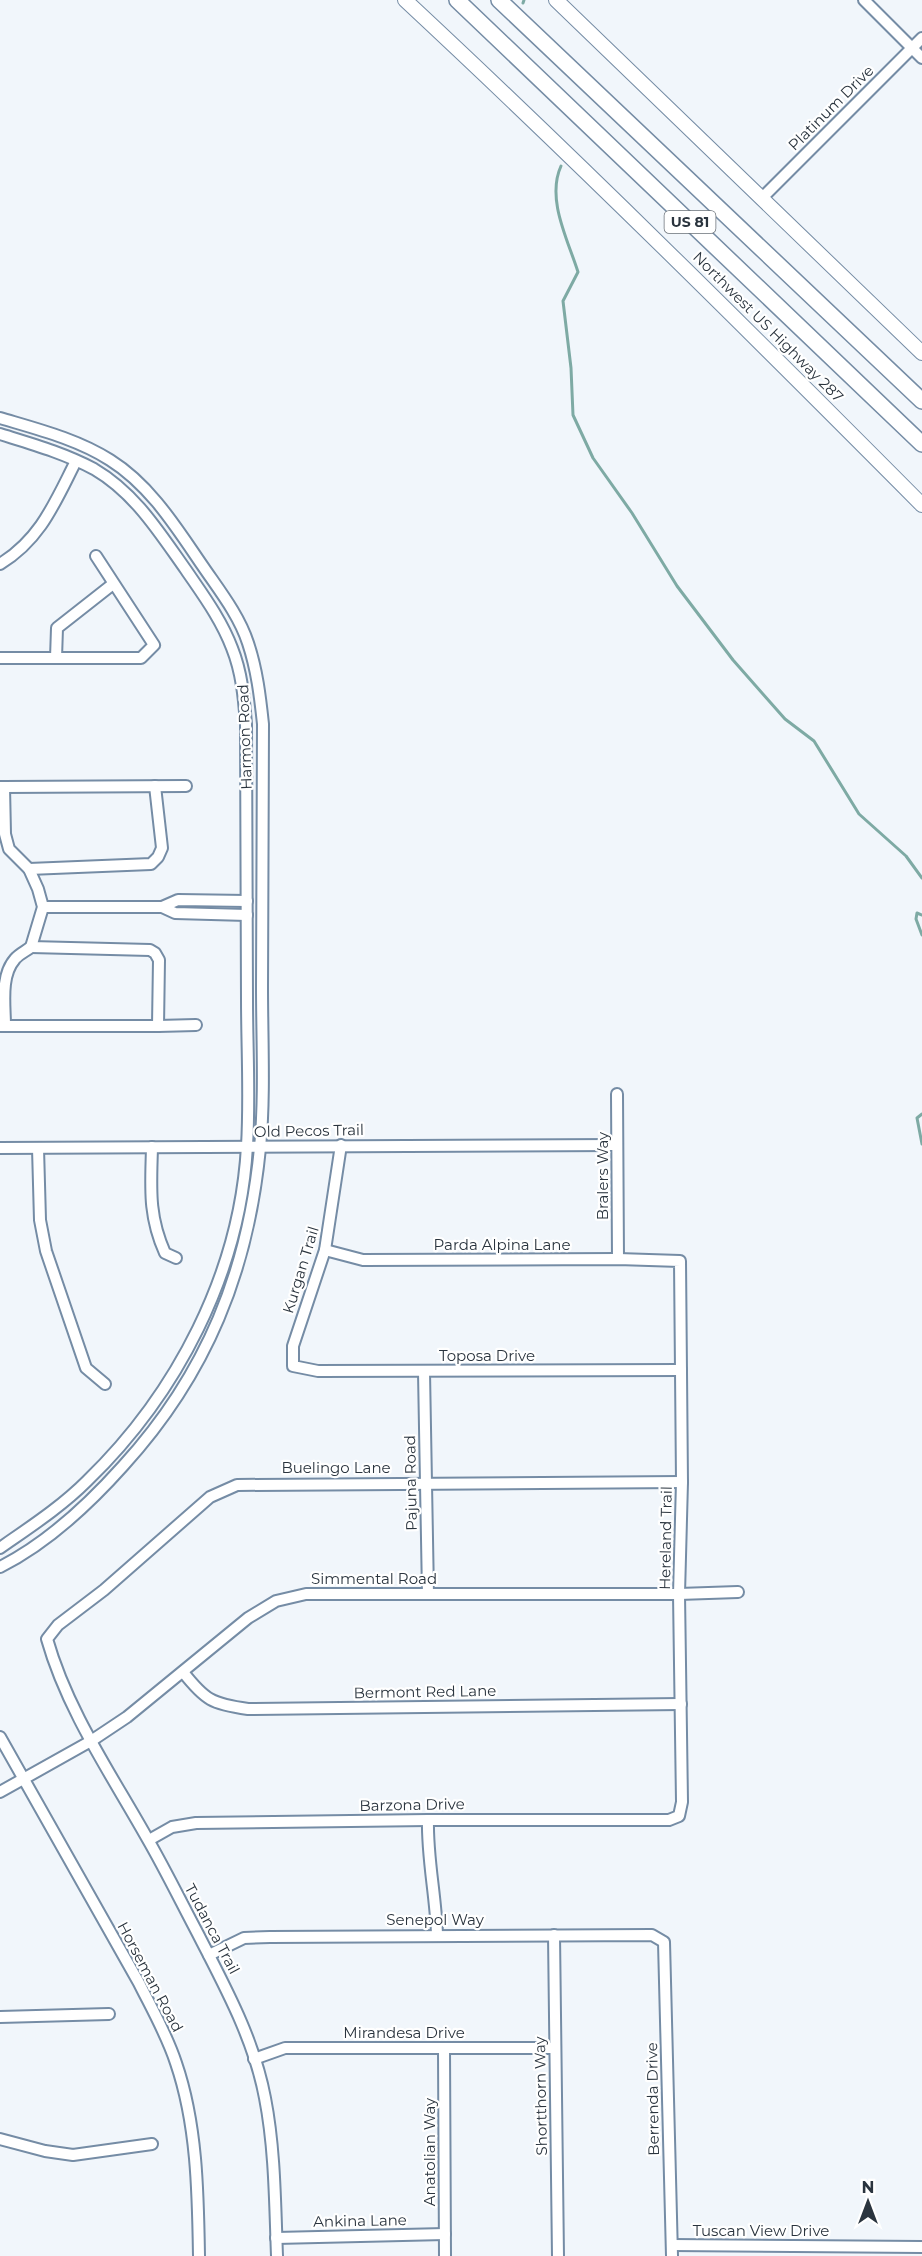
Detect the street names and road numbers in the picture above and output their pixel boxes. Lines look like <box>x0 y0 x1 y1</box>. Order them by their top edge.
street label: Platinum Drive <box>784 61 877 154</box>
road number: US 81 <box>664 211 716 233</box>
street label: Northwest US Highway 287 <box>689 247 848 406</box>
street label: Harmon Road <box>233 684 256 790</box>
street label: Old Pecos Trail <box>254 1120 364 1141</box>
street label: Bralers Way <box>593 1131 612 1220</box>
street label: Kurgan Trail <box>278 1224 323 1316</box>
street label: Parda Alpina Lane <box>434 1235 570 1254</box>
street label: Toposa Drive <box>439 1346 535 1365</box>
street label: Pajuna Road <box>400 1435 421 1531</box>
street label: Buelingo Lane <box>281 1458 391 1477</box>
street label: Hereland Trail <box>655 1486 676 1590</box>
street label: Simmental Road <box>311 1569 437 1588</box>
street label: Bermont Red Lane <box>354 1681 496 1702</box>
street label: Barzona Drive <box>359 1794 465 1815</box>
street label: Tudanca Trail <box>181 1880 244 1977</box>
street label: Senepol Way <box>386 1910 485 1929</box>
street label: Horseman Road <box>113 1918 187 2035</box>
street label: Mirandesa Drive <box>343 2023 465 2042</box>
street label: Shortthorn Way <box>530 2035 551 2156</box>
street label: Berrenda Drive <box>642 2042 663 2156</box>
street label: Anatolian Way <box>420 2097 439 2206</box>
street label: Ankina Lane <box>313 2210 407 2231</box>
street label: Tuscan View Drive <box>693 2221 829 2240</box>

